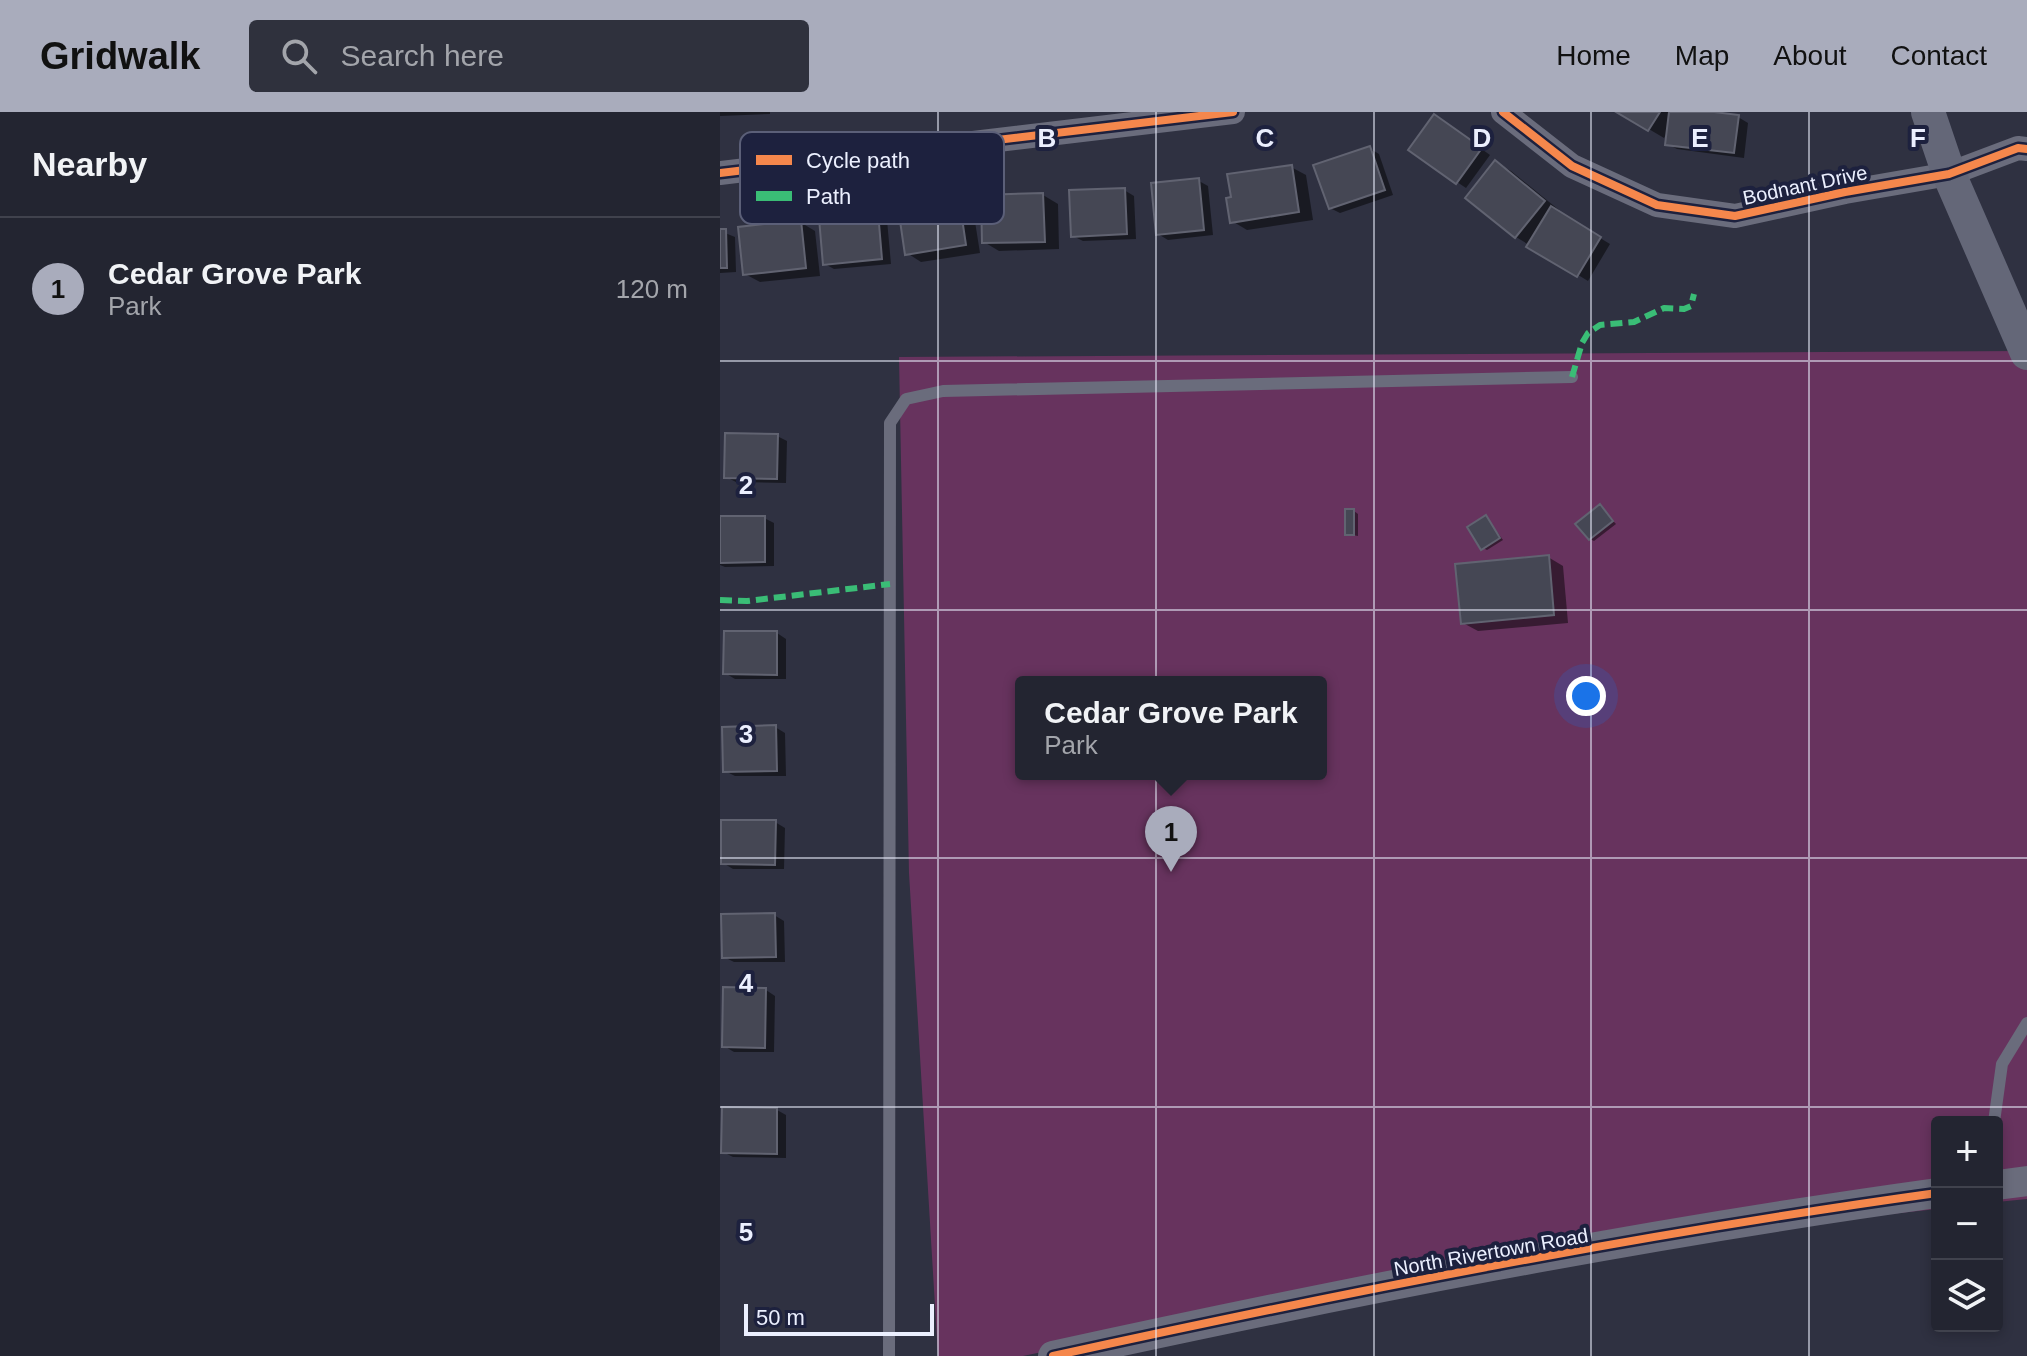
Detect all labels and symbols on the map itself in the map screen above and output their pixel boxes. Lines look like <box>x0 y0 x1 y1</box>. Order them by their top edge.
text: B <box>1038 123 1056 153</box>
text: C <box>1256 123 1275 153</box>
text: D <box>1473 123 1491 153</box>
text: E <box>1691 123 1709 153</box>
text: F <box>1910 123 1926 153</box>
legend <box>740 132 1004 224</box>
text: Cycle path <box>806 148 910 173</box>
street label: Bodnant Drive <box>1741 161 1869 209</box>
text: Path <box>806 184 851 209</box>
text: 2 <box>739 470 753 500</box>
your location <box>1566 676 1606 716</box>
text: 3 <box>739 719 753 749</box>
pin: 1 <box>1145 806 1197 872</box>
text: 4 <box>739 968 754 998</box>
text: 5 <box>739 1217 753 1247</box>
street label: North Rivertown Road <box>1392 1224 1590 1280</box>
scale bar <box>744 1300 934 1336</box>

